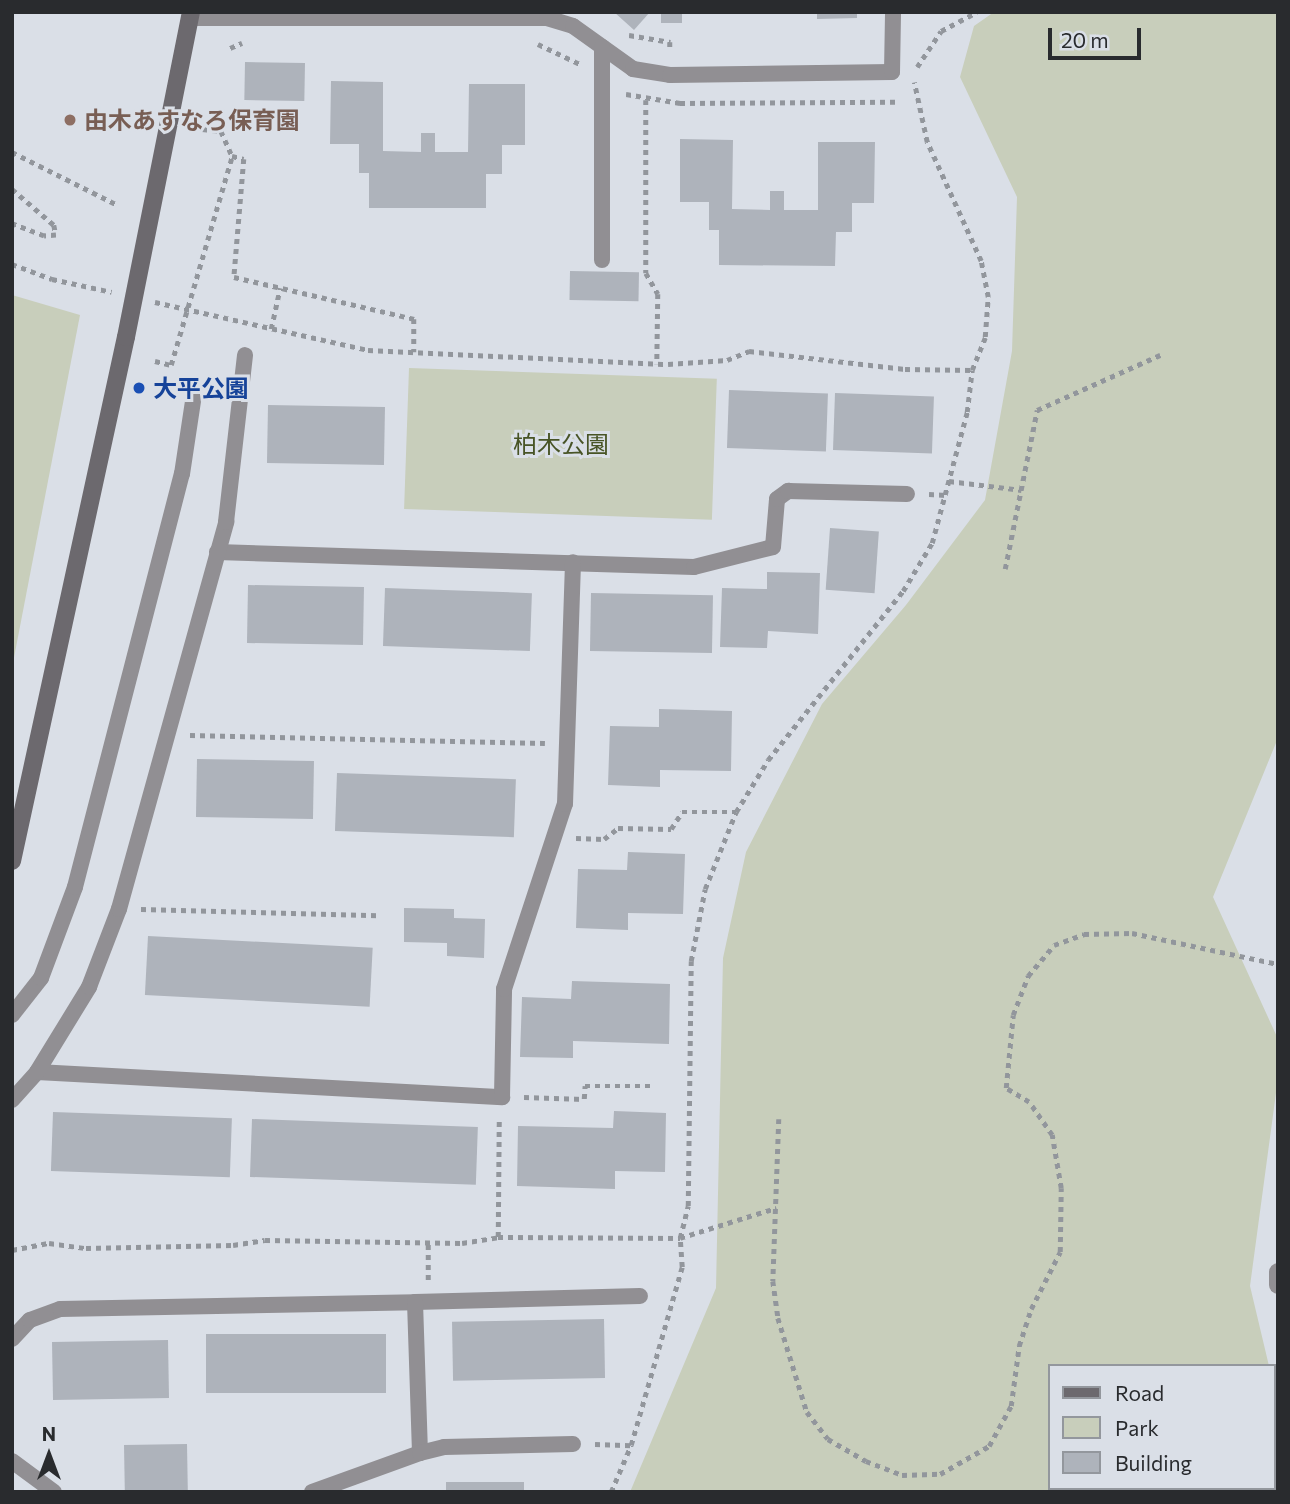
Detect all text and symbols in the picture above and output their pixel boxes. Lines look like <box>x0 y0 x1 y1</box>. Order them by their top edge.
scale bar <box>1052 14 1145 58</box>
text: 20 m <box>1061 27 1109 52</box>
place label: 由木あすなろ保育園 <box>84 106 300 134</box>
marker: 由木あすなろ保育園 <box>62 112 78 128</box>
place label: 大平公園 <box>153 374 249 402</box>
marker: 大平公園 <box>131 380 147 396</box>
park label: 柏木公園 <box>513 430 609 458</box>
legend <box>1048 1364 1276 1490</box>
text: Road <box>1115 1380 1164 1405</box>
text: Park <box>1115 1415 1159 1440</box>
north arrow <box>14 1420 84 1490</box>
text: N <box>42 1422 56 1445</box>
text: Building <box>1115 1450 1192 1475</box>

